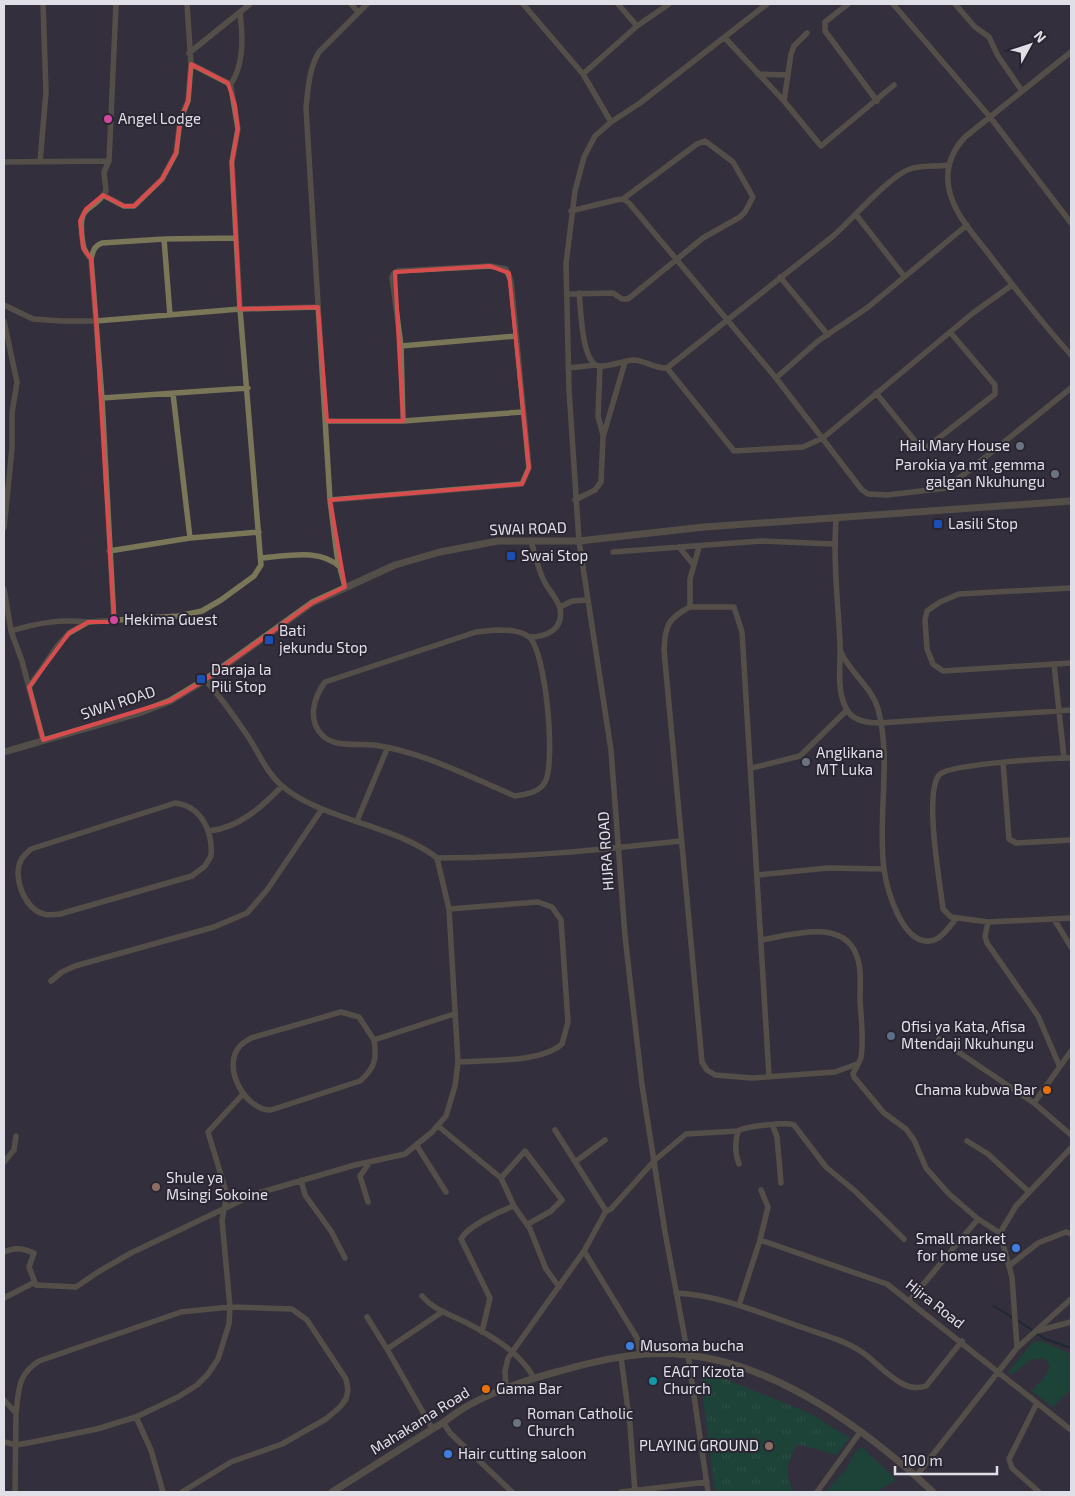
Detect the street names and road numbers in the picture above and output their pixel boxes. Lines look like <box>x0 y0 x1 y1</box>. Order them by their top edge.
street label: SWAI ROAD <box>489 518 567 538</box>
street label: SWAI ROAD <box>78 682 157 723</box>
street label: HIJRA ROAD <box>593 811 617 891</box>
street label: Hijra Road <box>902 1275 969 1333</box>
street label: Mahakama Road <box>367 1382 472 1458</box>

